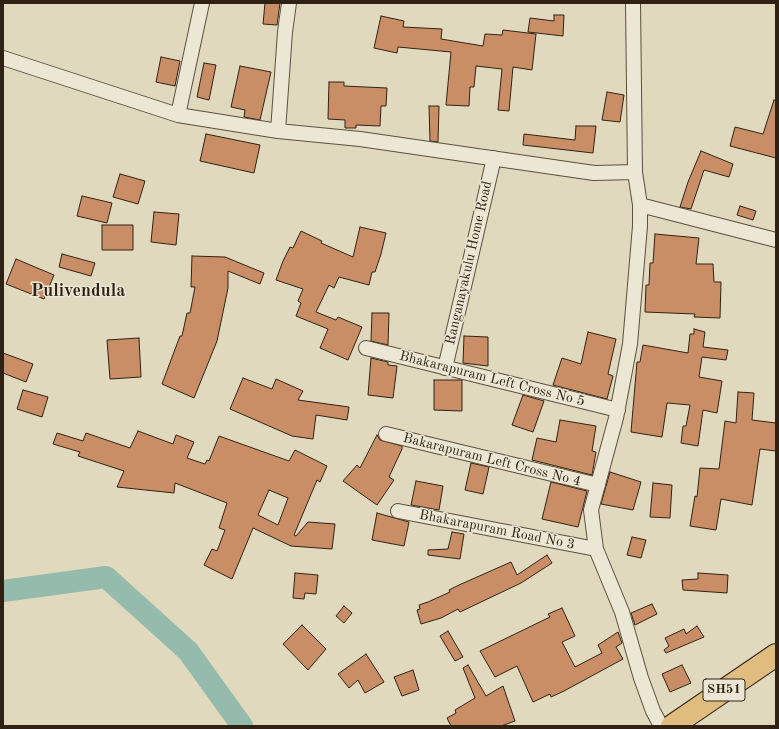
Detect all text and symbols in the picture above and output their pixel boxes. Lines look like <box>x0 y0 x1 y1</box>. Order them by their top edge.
street label: Ranganayakulu Home Road <box>442 179 496 347</box>
district label: Pulivendula <box>31 280 125 302</box>
street label: Bhakarapuram Left Cross No 5 <box>397 348 587 410</box>
street label: Bakarapuram Left Cross No 4 <box>401 430 583 490</box>
street label: Bhakarapuram Road No 3 <box>418 507 576 553</box>
road number: SH51 <box>703 679 745 701</box>

